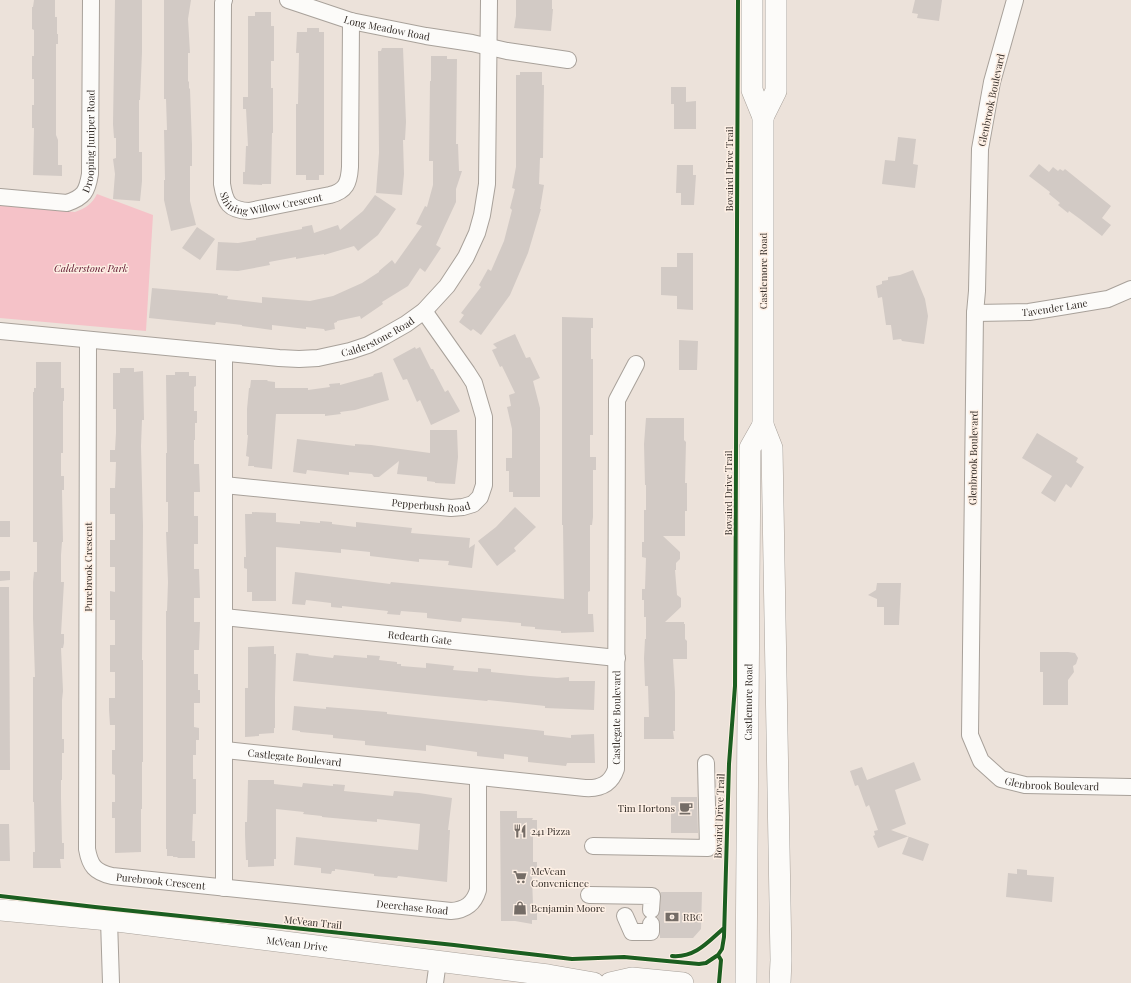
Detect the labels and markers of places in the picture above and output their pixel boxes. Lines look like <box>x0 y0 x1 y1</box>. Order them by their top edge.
cafe icon: Tim Hortons <box>678 800 694 816</box>
place label: Tim Hortons <box>618 801 675 815</box>
restaurant icon: 241 Pizza <box>512 823 528 839</box>
place label: 241 Pizza <box>531 824 570 838</box>
place label: McVean Convenience <box>531 864 589 890</box>
supermarket icon: McVean Convenience <box>512 869 528 885</box>
shop icon: Benjamin Moore <box>512 900 528 916</box>
place label: Benjamin Moore <box>531 901 605 915</box>
bank icon: RBC <box>664 909 680 925</box>
place label: RBC <box>683 910 703 924</box>

